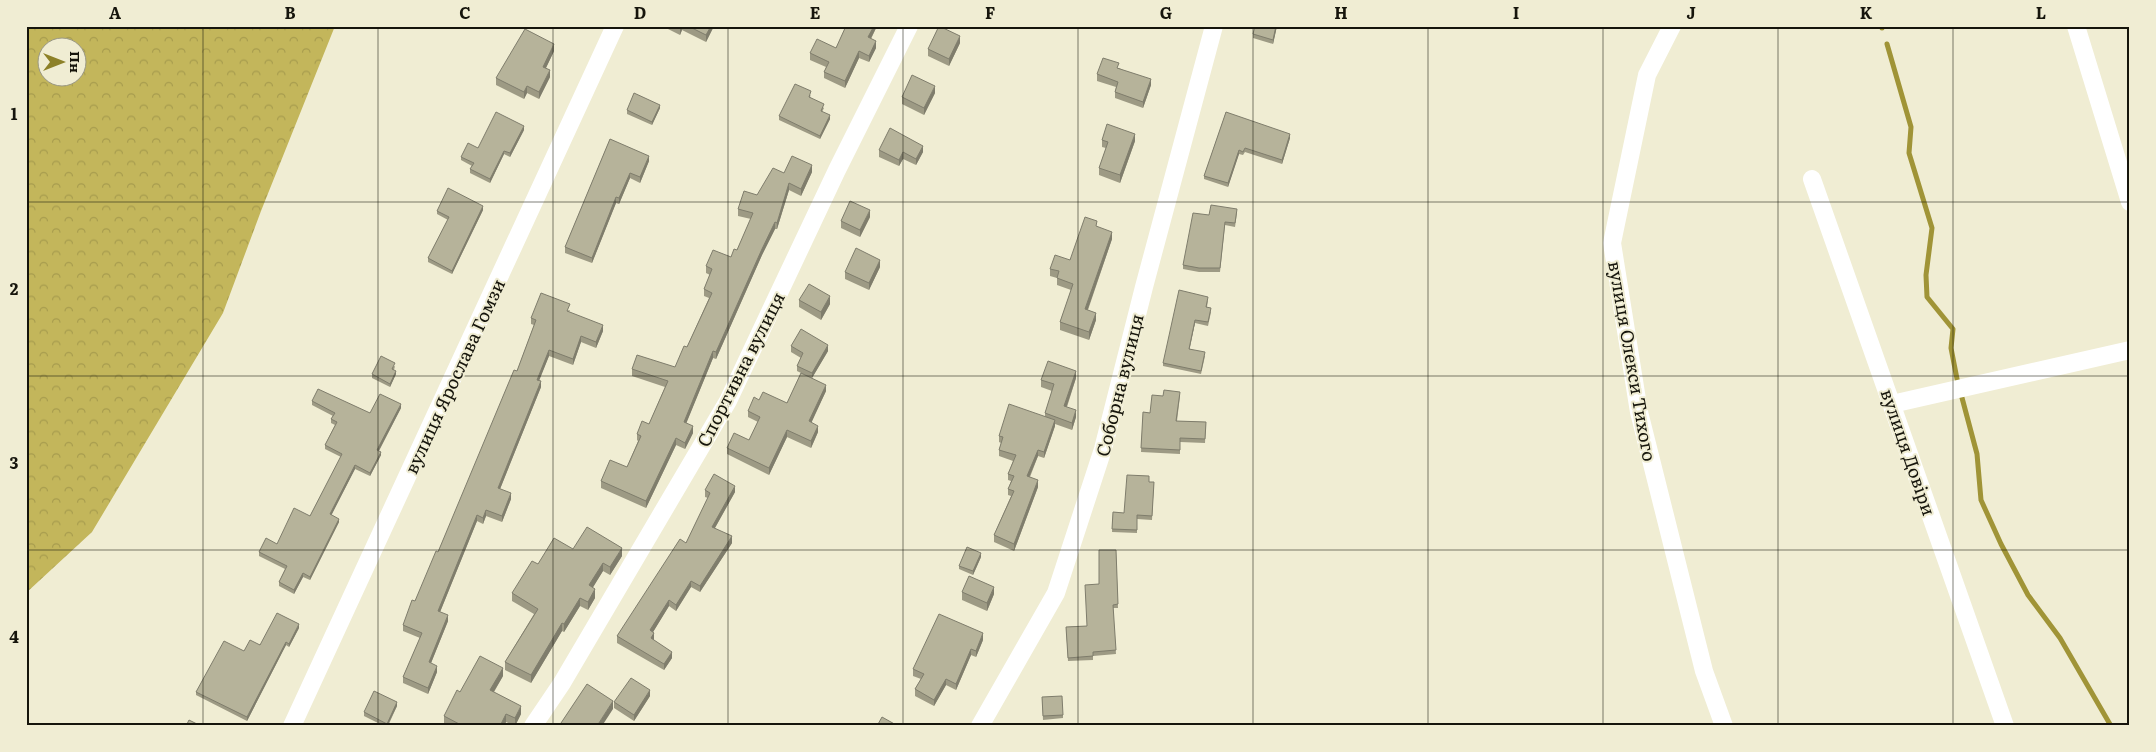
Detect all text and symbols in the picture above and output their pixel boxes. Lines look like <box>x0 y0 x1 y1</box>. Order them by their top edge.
text: A <box>109 0 121 24</box>
text: B <box>284 0 296 24</box>
text: C <box>459 0 471 24</box>
text: D <box>634 0 646 24</box>
text: E <box>810 0 821 24</box>
text: F <box>985 0 995 24</box>
text: G <box>1160 0 1172 24</box>
text: H <box>1334 0 1348 24</box>
text: I <box>1513 0 1519 24</box>
text: J <box>1686 0 1696 24</box>
text: K <box>1860 0 1873 24</box>
text: L <box>2036 0 2046 24</box>
north arrow <box>38 38 88 88</box>
text: Пн <box>66 51 86 73</box>
text: 1 <box>11 101 18 125</box>
street label: вулиця Олекси Тихого <box>1602 259 1664 463</box>
street label: вулиця Ярослава Гомзи <box>397 274 511 478</box>
text: 2 <box>10 276 19 300</box>
street label: Спортивна вулиця <box>689 287 791 451</box>
street label: Соборна вулиця <box>1088 311 1150 459</box>
street label: вулиця Довіри <box>1875 385 1943 519</box>
text: 3 <box>10 450 19 474</box>
text: 4 <box>9 624 19 648</box>

